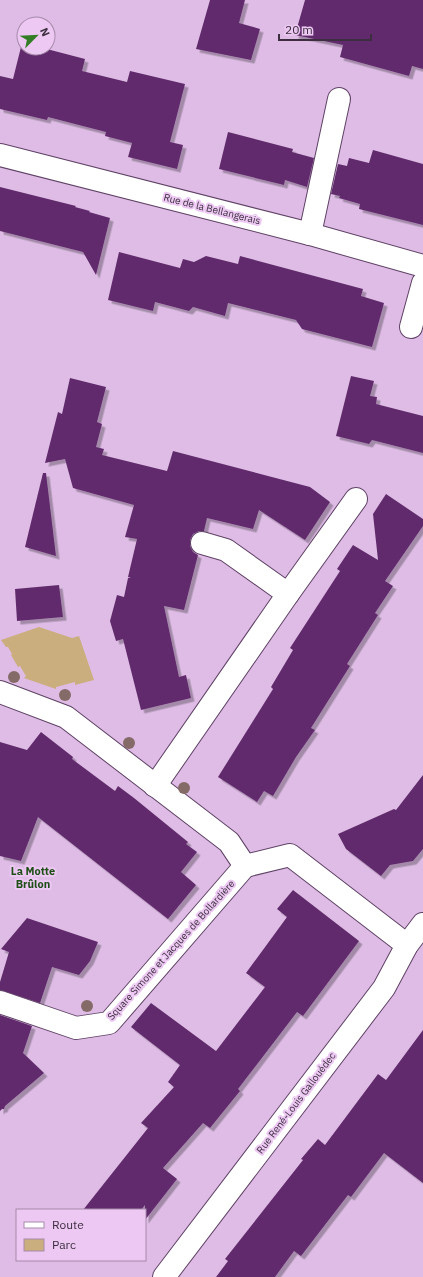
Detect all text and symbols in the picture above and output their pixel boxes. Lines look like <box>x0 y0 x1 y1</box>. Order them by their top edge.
north arrow <box>16 16 56 56</box>
scale bar <box>279 16 371 42</box>
text: 20 m <box>285 22 313 37</box>
text: N <box>37 25 53 38</box>
street label: Rue de la Bellangerais <box>162 191 262 227</box>
district label: La Motte Brûlon <box>11 864 55 891</box>
street label: Square Simone et Jacques de Bollardière <box>105 877 238 1023</box>
street label: Rue René-Louis Gallouédec <box>254 1050 338 1156</box>
legend <box>16 1209 146 1261</box>
text: Route <box>52 1217 84 1232</box>
text: Parc <box>52 1237 76 1252</box>

